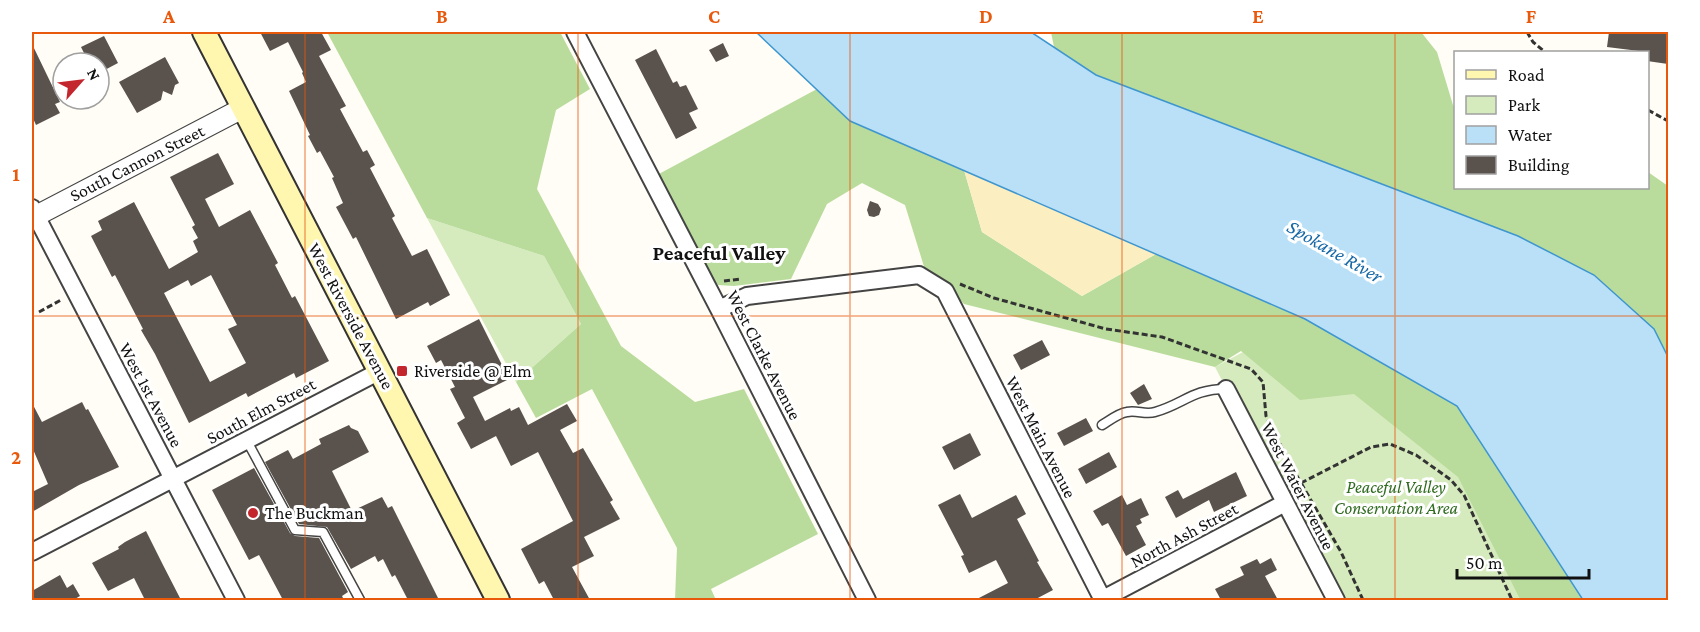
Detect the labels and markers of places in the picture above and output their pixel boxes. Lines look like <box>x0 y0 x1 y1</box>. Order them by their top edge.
place label: Riverside @ Elm <box>414 361 532 381</box>
marker: Riverside @ Elm <box>395 364 409 378</box>
place label: The Buckman <box>265 503 364 523</box>
marker: The Buckman <box>246 506 260 520</box>

